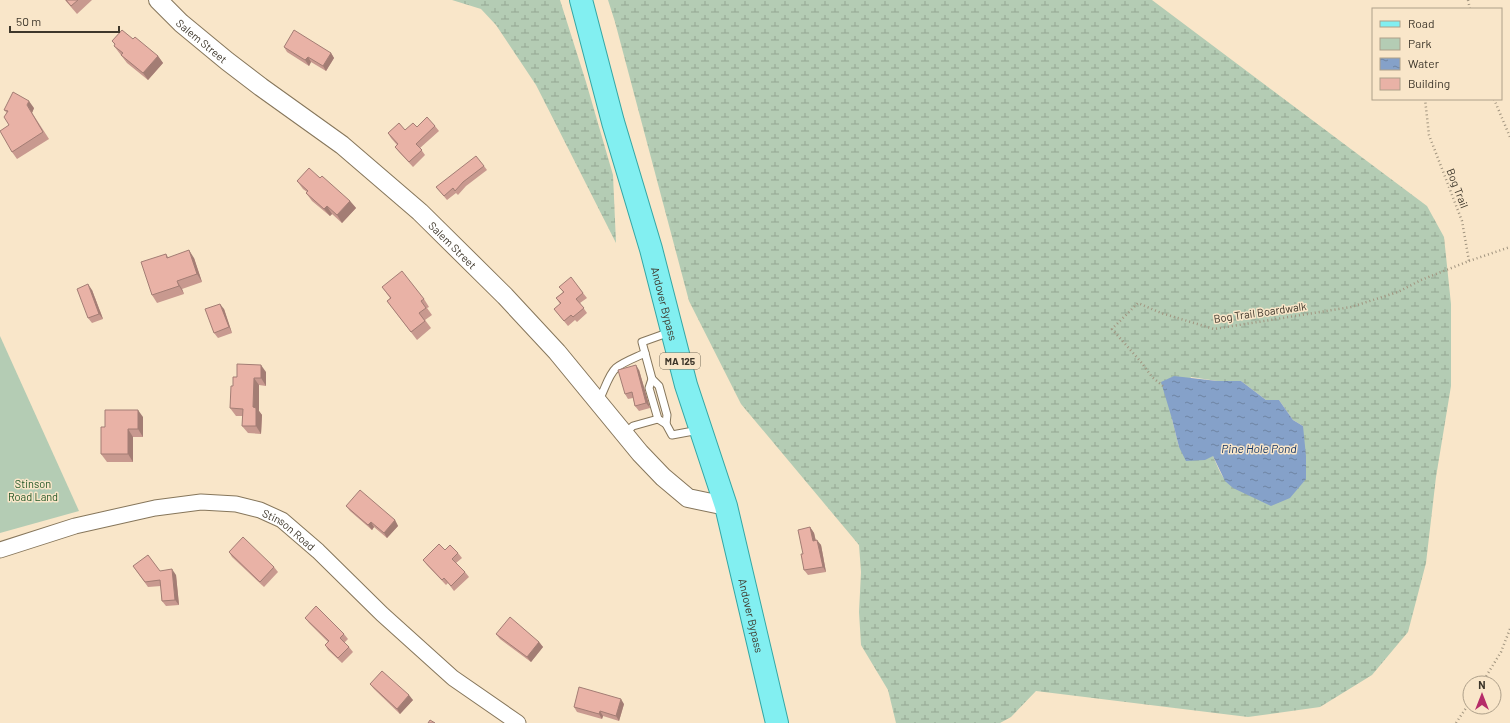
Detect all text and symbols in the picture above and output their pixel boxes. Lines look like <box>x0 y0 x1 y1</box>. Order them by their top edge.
scale bar <box>10 8 119 34</box>
legend <box>1372 8 1502 100</box>
text: 50 m <box>16 14 41 28</box>
street label: Salem Street <box>174 16 230 65</box>
text: Road <box>1408 16 1435 30</box>
text: Park <box>1408 36 1432 50</box>
text: Water <box>1408 56 1440 70</box>
text: Building <box>1408 76 1450 90</box>
street label: Bog Trail <box>1444 166 1472 210</box>
street label: Salem Street <box>427 218 480 271</box>
street label: Andover Bypass <box>649 265 681 342</box>
street label: Bog Trail Boardwalk <box>1213 299 1308 325</box>
road number: MA 125 <box>660 353 700 369</box>
water label: Pine Hole Pond <box>1221 441 1297 455</box>
park label: Stinson Road Land <box>8 477 58 503</box>
street label: Stinson Road <box>261 506 318 553</box>
street label: Andover Bypass <box>737 577 767 654</box>
north arrow <box>1462 675 1502 715</box>
text: N <box>1478 678 1486 691</box>

